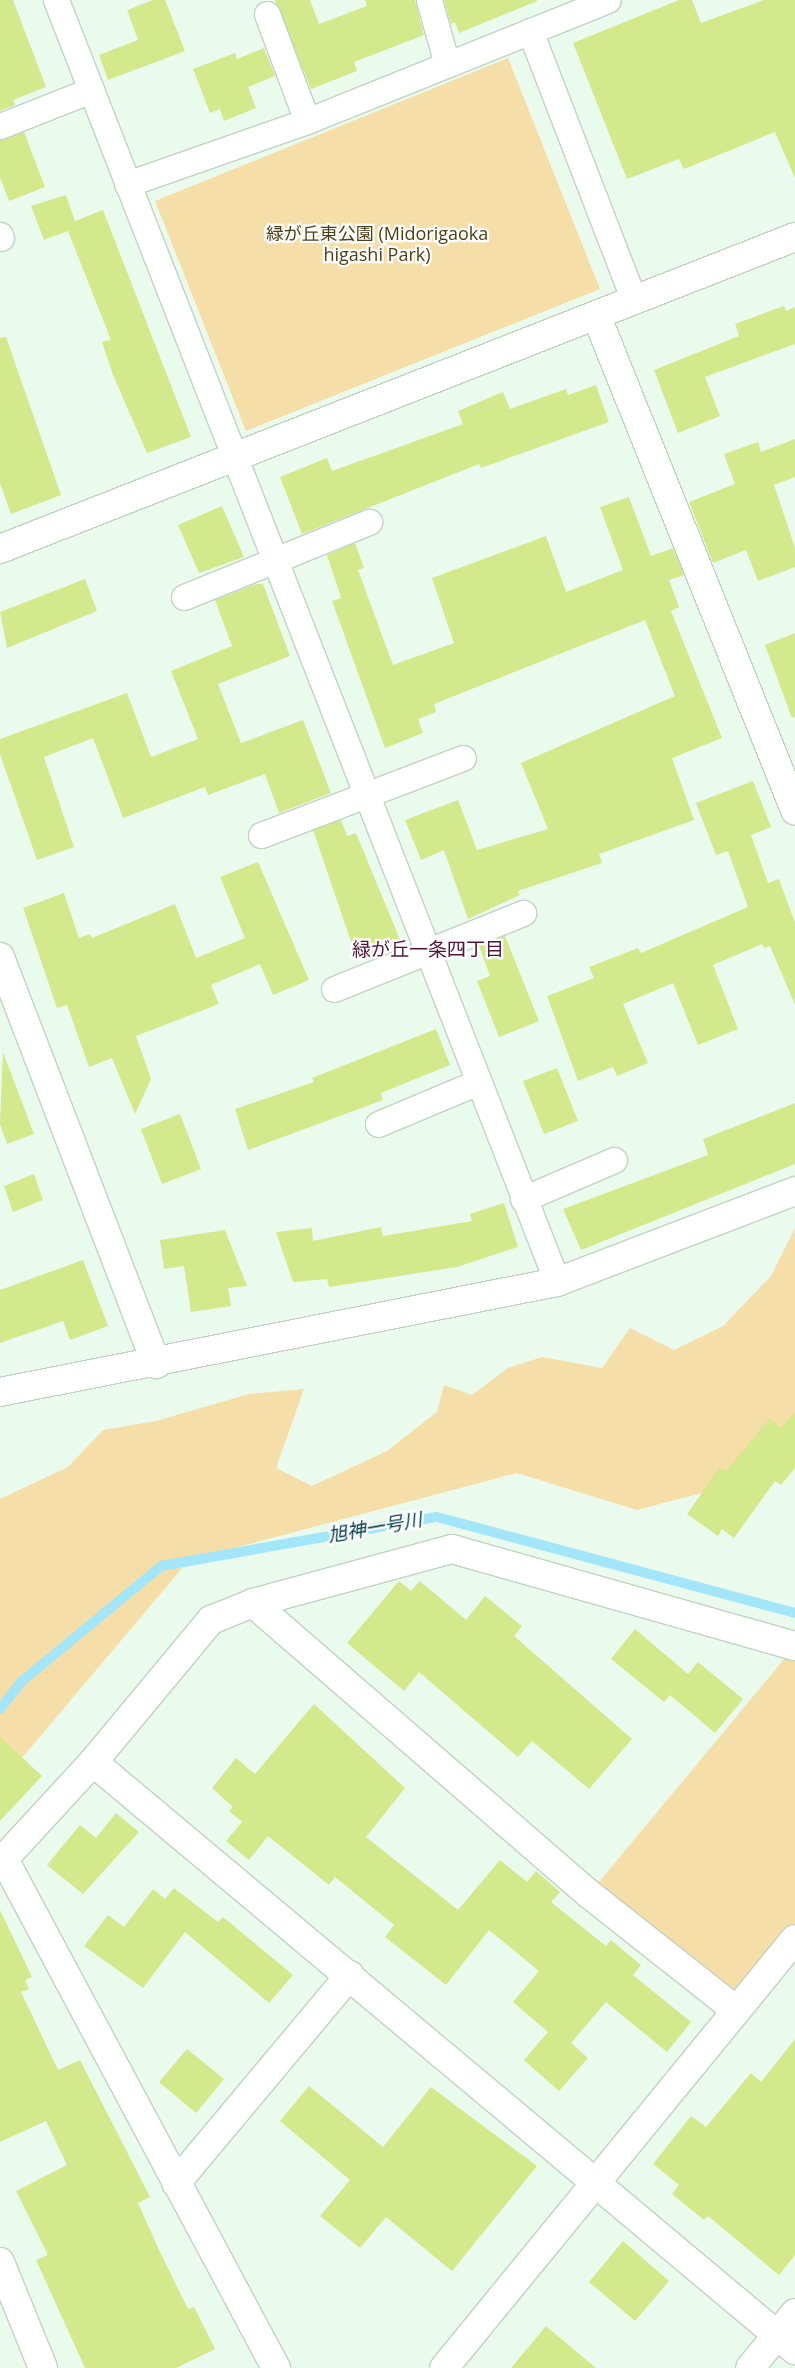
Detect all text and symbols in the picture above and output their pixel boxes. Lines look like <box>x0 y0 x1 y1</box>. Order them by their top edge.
park label: 緑が丘東公園 (Midorigaoka higashi Park) <box>266 223 488 266</box>
district label: 緑が丘一条四丁目 <box>352 939 504 961</box>
water label: 旭神一号川 <box>326 1509 424 1547</box>

